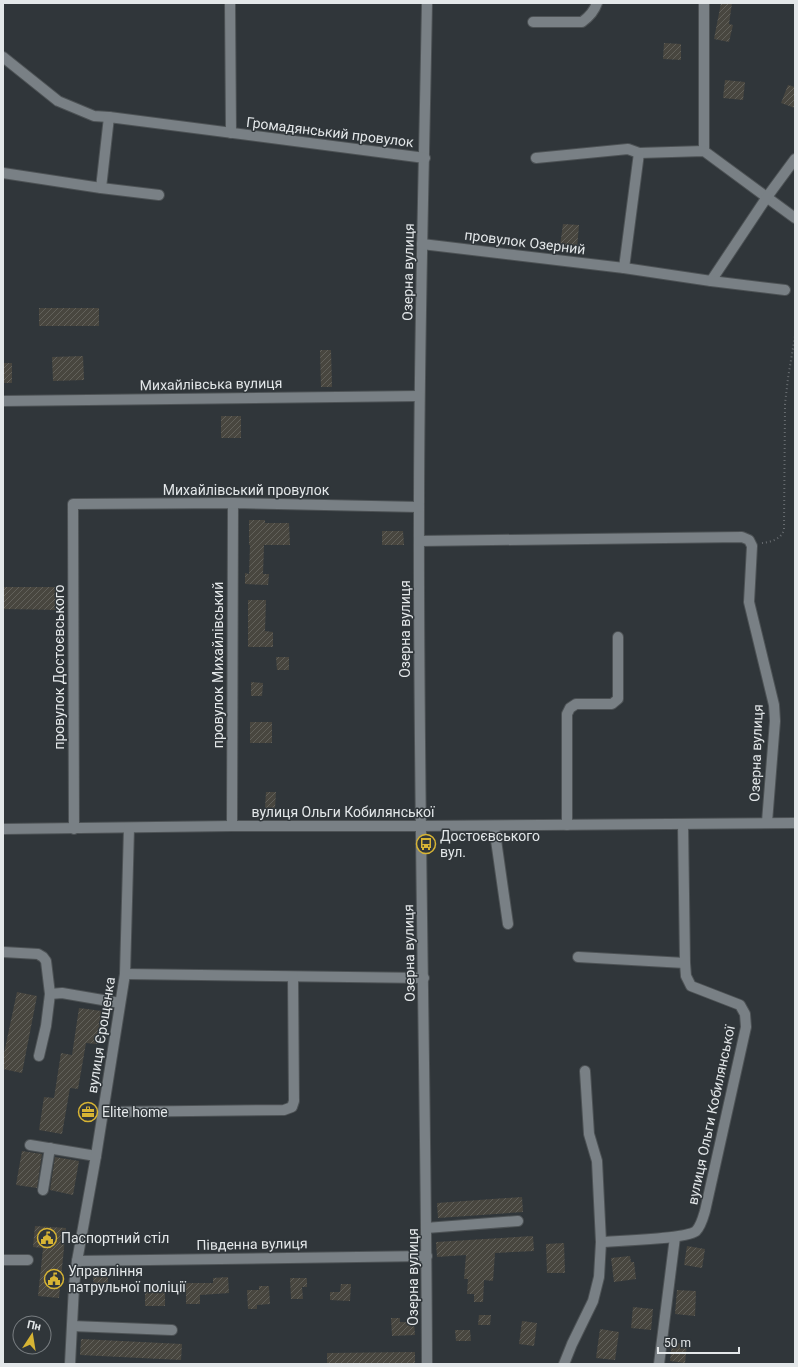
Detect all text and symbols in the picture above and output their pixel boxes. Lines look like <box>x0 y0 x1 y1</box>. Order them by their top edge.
street label: Громадянський провулок <box>245 114 415 150</box>
street label: Озерна вулиця <box>399 223 417 321</box>
street label: провулок Озерний <box>464 227 586 257</box>
street label: Михайлівська вулиця <box>140 375 282 393</box>
street label: Михайлівський провулок <box>163 482 330 498</box>
street label: Озерна вулиця <box>397 580 413 678</box>
street label: провулок Михайлівський <box>210 582 226 748</box>
street label: провулок Достоєвського <box>51 584 67 750</box>
street label: Озерна вулиця <box>746 704 766 802</box>
street label: вулиця Ольги Кобилянської <box>252 804 435 820</box>
place label: Достоєвського вул. <box>440 828 540 860</box>
bus stop icon: Достоєвського вул. <box>415 833 437 855</box>
street label: Озерна вулиця <box>400 904 418 1002</box>
street label: вулиця Єрощенка <box>84 976 118 1094</box>
street label: вулиця Ольги Кобилянської <box>684 1023 738 1206</box>
office icon: Elite home <box>77 1101 99 1123</box>
place label: Elite home <box>102 1104 168 1120</box>
public building icon: Паспортний стіл <box>36 1227 58 1249</box>
street label: Озерна вулиця <box>405 1228 421 1326</box>
place label: Паспортний стіл <box>61 1230 169 1246</box>
street label: Південна вулиця <box>196 1235 308 1253</box>
place label: Управління патрульної поліції <box>68 1263 186 1295</box>
public building icon: Управління патрульної поліції <box>43 1268 65 1290</box>
north arrow <box>12 1315 52 1355</box>
text: Пн <box>26 1318 42 1334</box>
scale bar <box>658 1329 739 1355</box>
text: 50 m <box>664 1336 691 1350</box>

